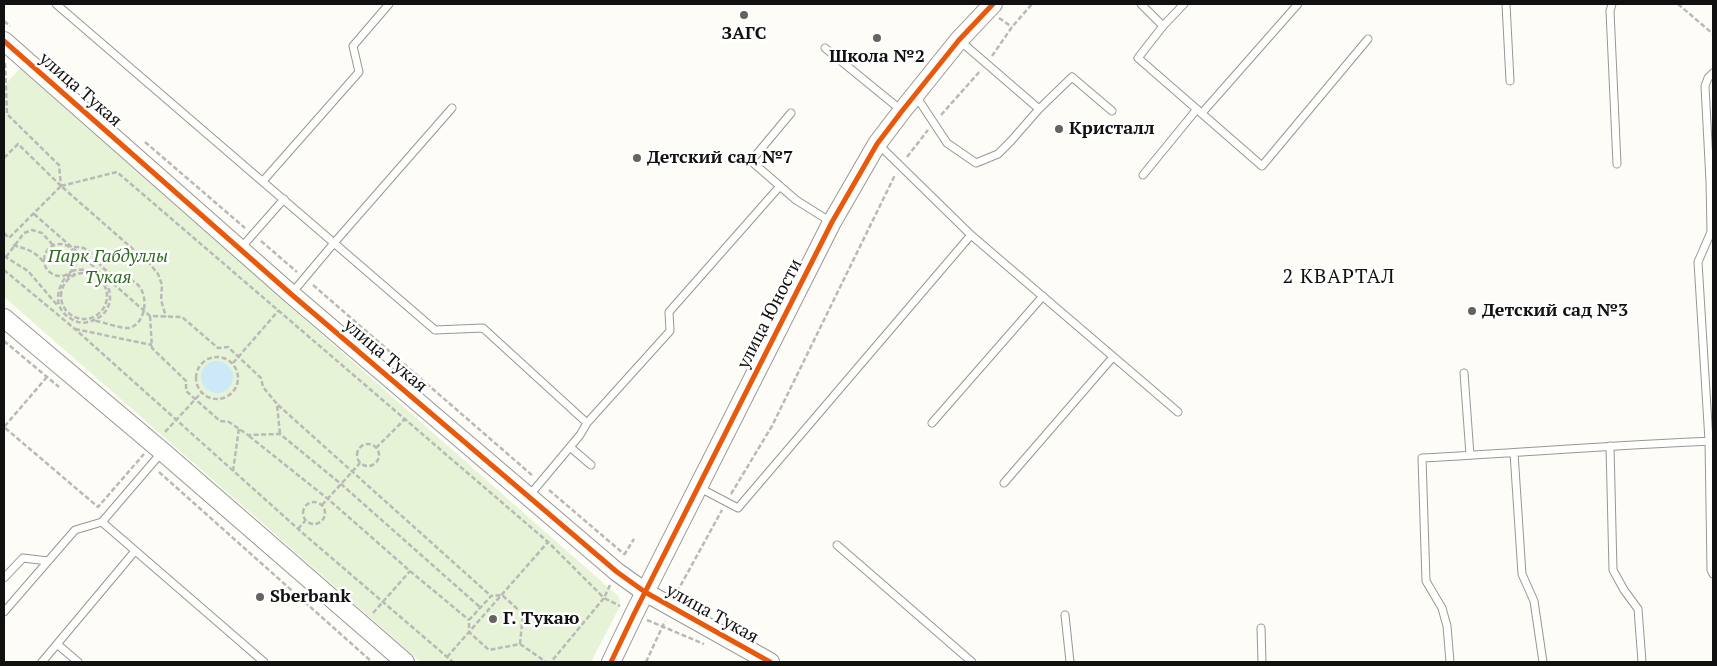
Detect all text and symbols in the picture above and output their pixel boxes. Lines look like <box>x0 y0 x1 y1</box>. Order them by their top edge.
marker: ЗАГС <box>738 9 750 21</box>
place label: ЗАГС <box>721 23 767 45</box>
marker: Школа №2 <box>871 32 883 44</box>
place label: Школа №2 <box>829 46 925 68</box>
street label: улица Тукая <box>34 48 126 132</box>
place label: Кристалл <box>1069 118 1155 140</box>
marker: Кристалл <box>1053 123 1065 135</box>
place label: Детский сад №7 <box>647 147 793 169</box>
marker: Детский сад №7 <box>631 152 643 164</box>
park label: Парк Габдуллы Тукая <box>48 246 168 288</box>
street label: улица Юности <box>733 255 807 373</box>
district label: 2 КВАРТАЛ <box>1281 265 1397 289</box>
place label: Детский сад №3 <box>1482 300 1628 322</box>
marker: Детский сад №3 <box>1466 305 1478 317</box>
street label: улица Тукая <box>339 315 431 397</box>
street label: улица Тукая <box>662 580 762 648</box>
place label: Sberbank <box>270 586 351 608</box>
marker: Sberbank <box>254 591 266 603</box>
place label: Г. Тукаю <box>503 608 579 630</box>
marker: Г. Тукаю <box>487 613 499 625</box>

